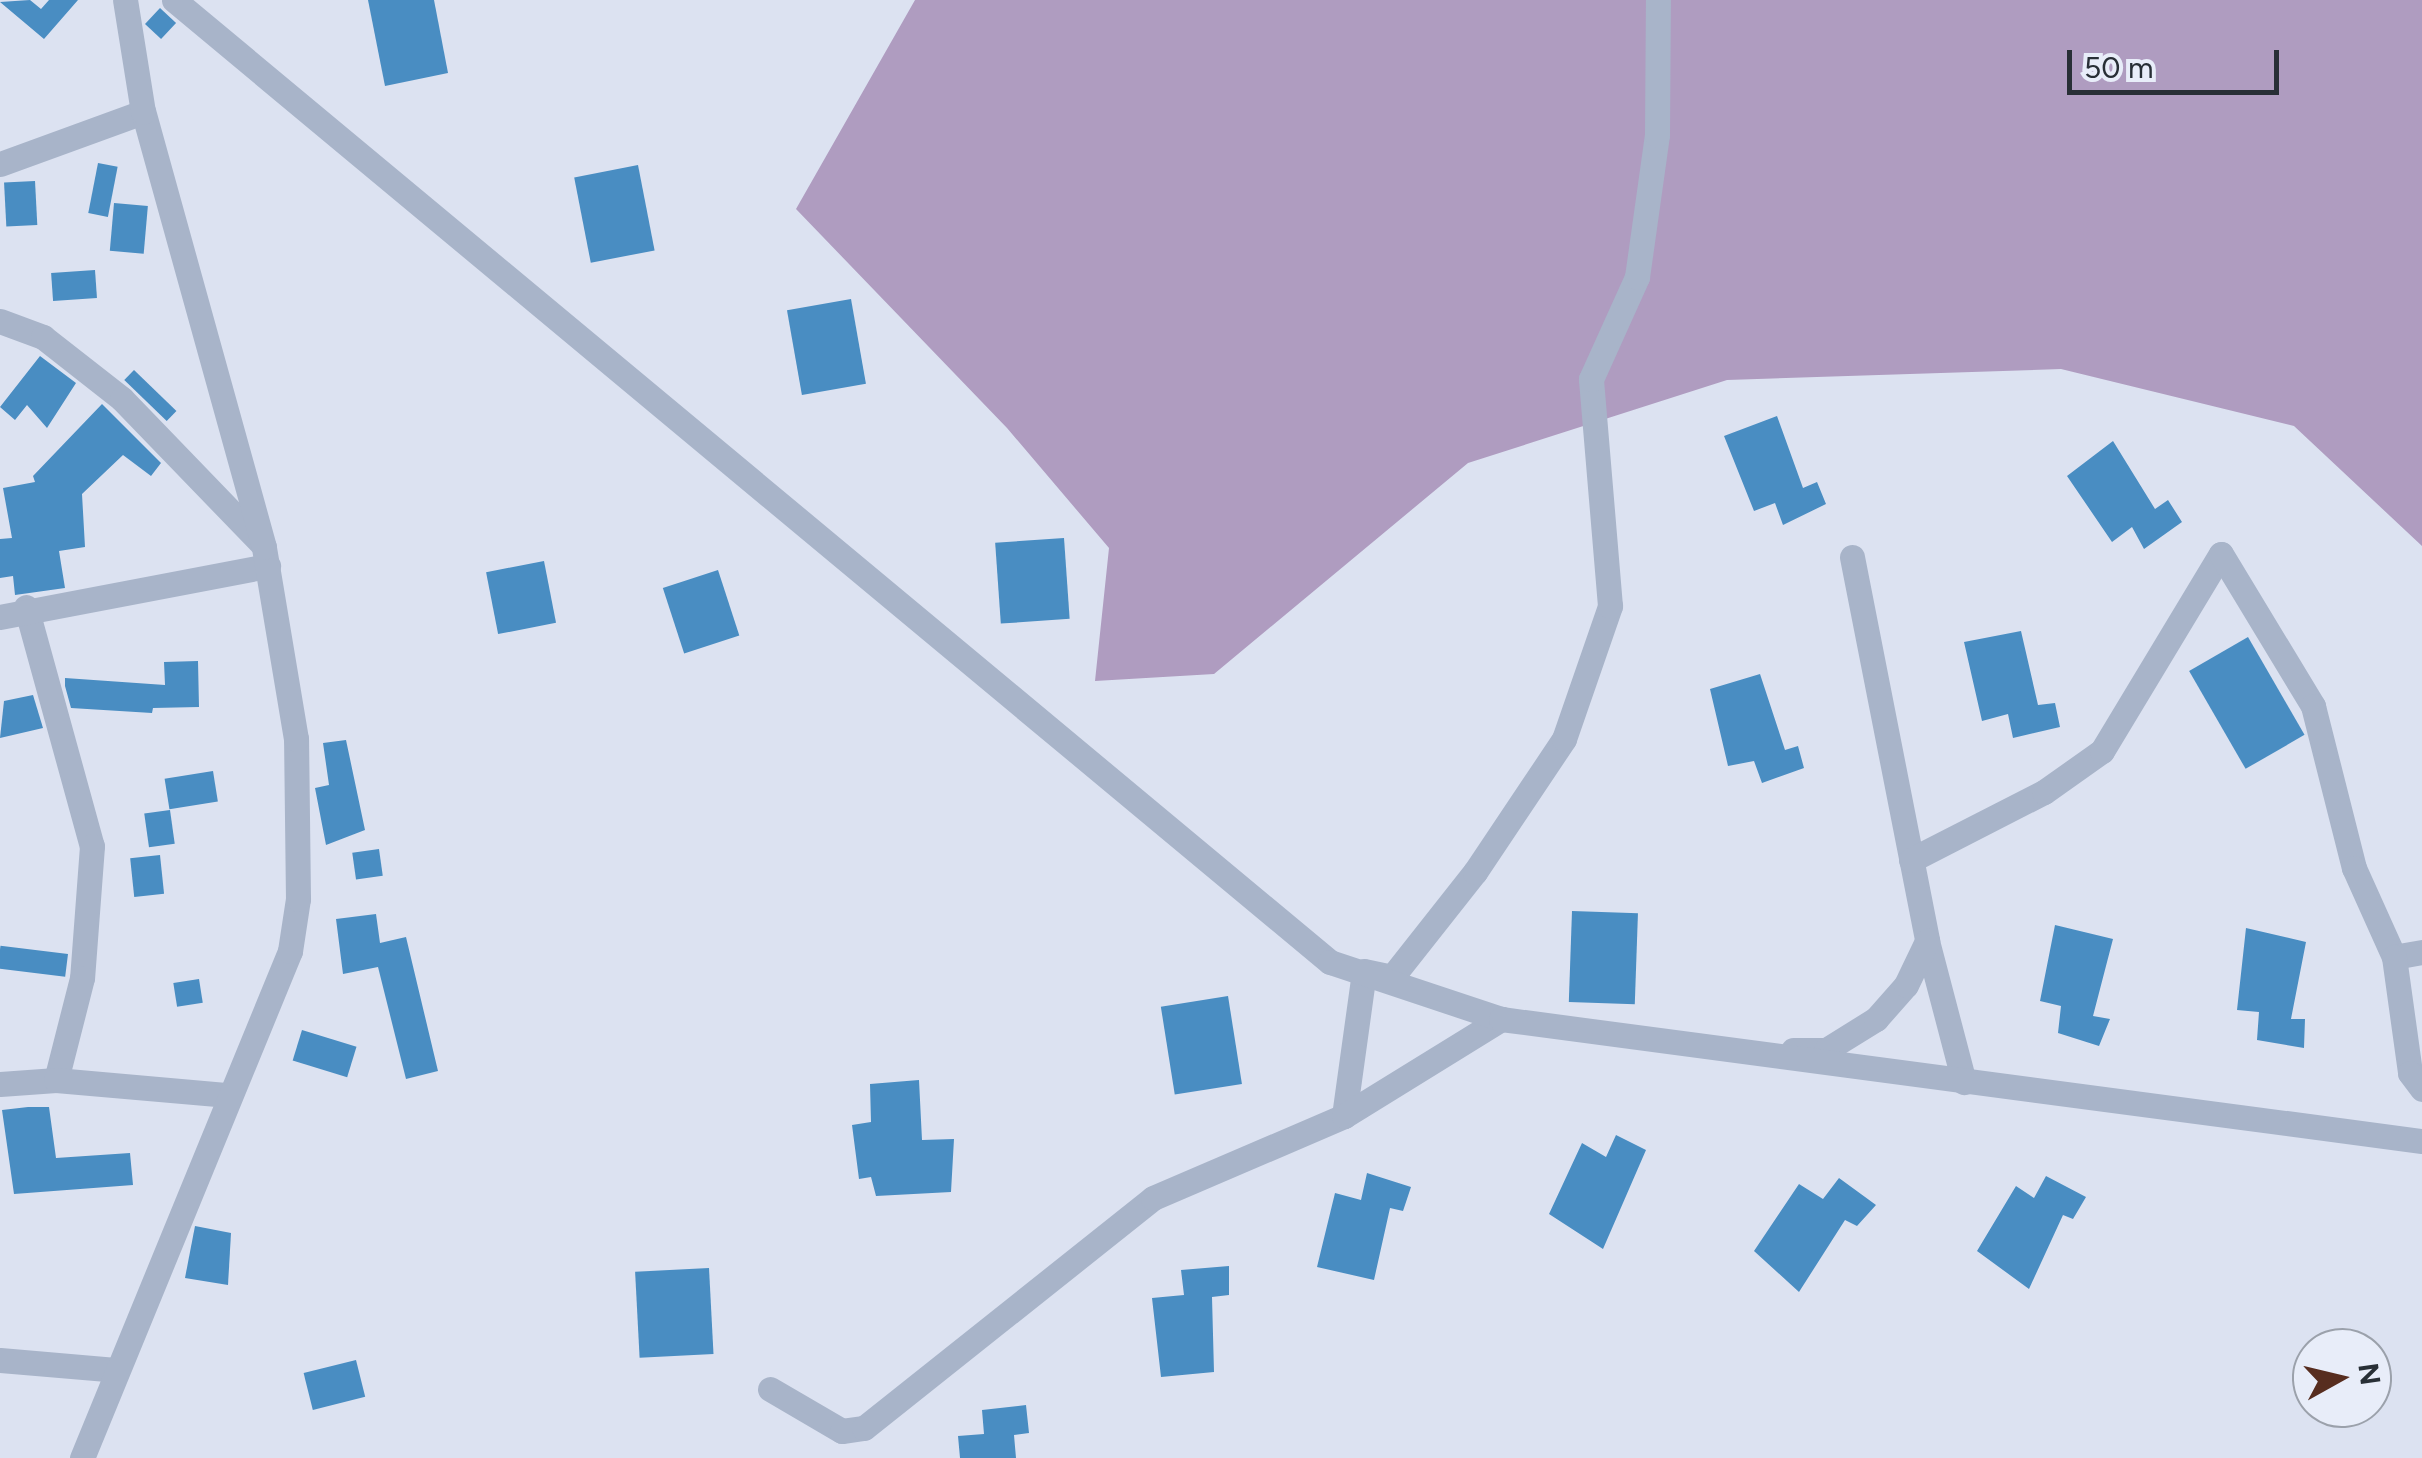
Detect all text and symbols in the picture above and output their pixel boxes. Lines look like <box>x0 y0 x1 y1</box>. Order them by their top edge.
scale bar <box>2072 30 2284 92</box>
text: 50 m <box>2084 49 2153 86</box>
north arrow <box>2292 1328 2392 1428</box>
text: N <box>2351 1361 2388 1387</box>

